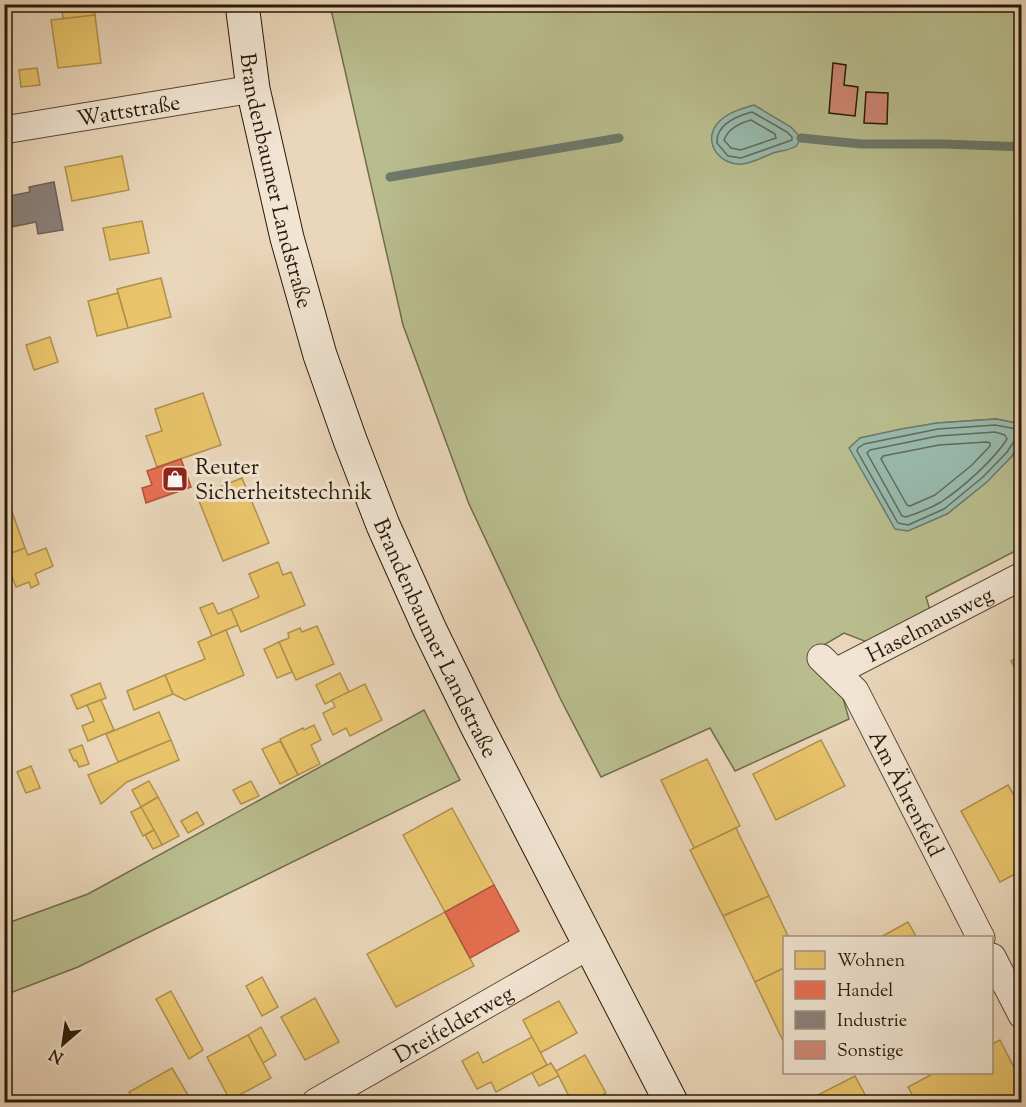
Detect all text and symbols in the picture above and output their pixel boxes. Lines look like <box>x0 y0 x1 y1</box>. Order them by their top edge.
street label: Brandenbaumer Landstraße <box>229 51 319 313</box>
street label: Wattstraße <box>75 88 183 137</box>
place label: Reuter Sicherheitstechnik <box>195 453 372 510</box>
shop icon: Reuter Sicherheitstechnik <box>160 464 190 494</box>
street label: Brandenbaumer Landstraße <box>363 514 504 764</box>
street label: Haselmausweg <box>862 580 1000 673</box>
street label: Am Ährenfeld <box>859 725 950 863</box>
legend <box>783 936 993 1074</box>
text: Wohnen <box>837 949 905 975</box>
street label: Dreifelderweg <box>389 979 520 1073</box>
text: Handel <box>837 979 893 1005</box>
text: Industrie <box>837 1009 907 1035</box>
north arrow <box>33 1014 93 1074</box>
text: Sonstige <box>837 1039 904 1065</box>
text: N <box>46 1042 68 1068</box>

